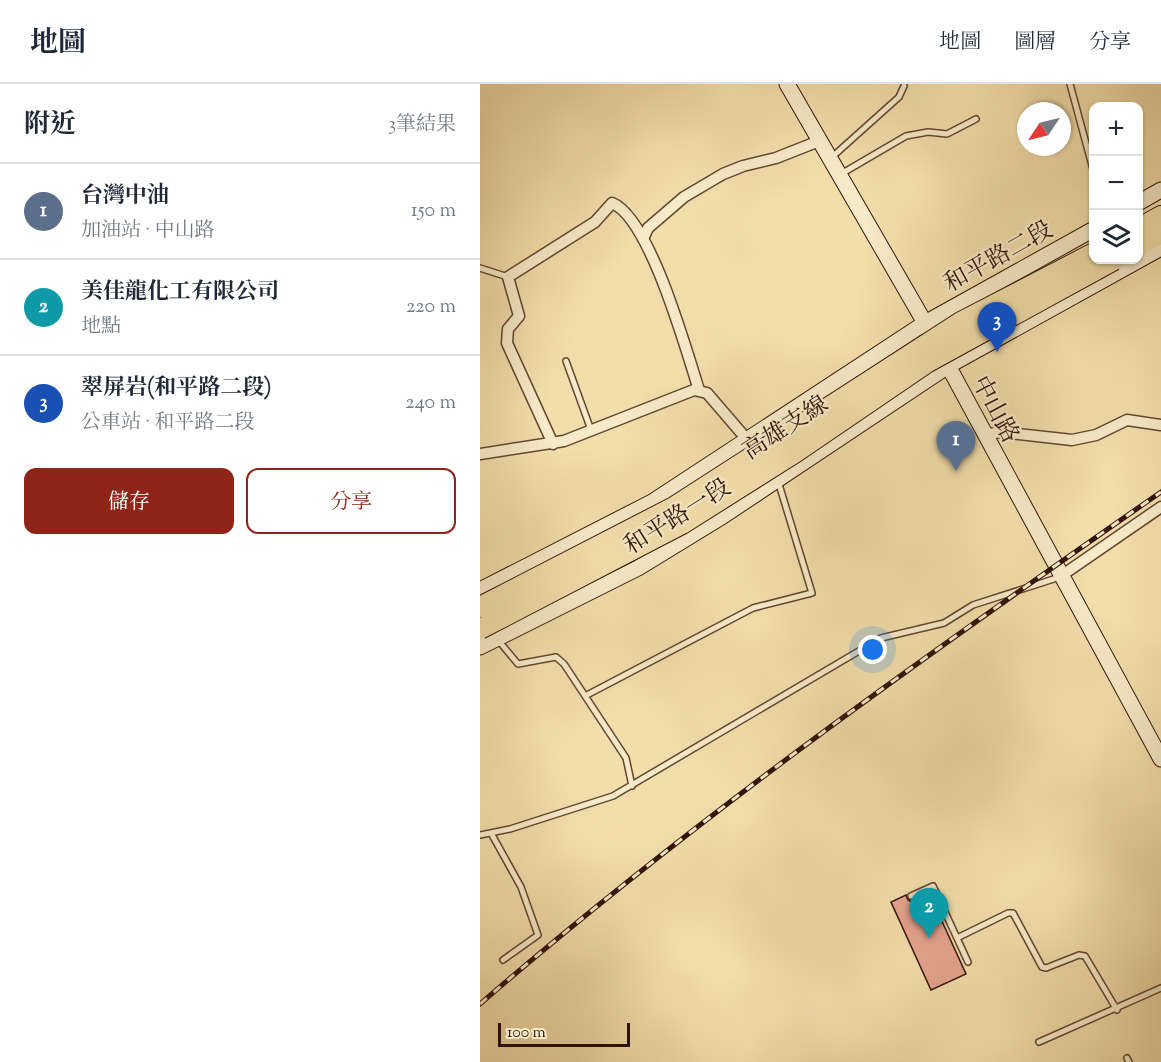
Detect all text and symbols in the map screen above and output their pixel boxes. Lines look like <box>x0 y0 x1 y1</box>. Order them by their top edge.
text: 地圖 <box>30 24 86 64</box>
text: 地圖 <box>939 28 981 58</box>
text: 圖層 <box>1014 28 1056 58</box>
text: 分享 <box>1089 28 1131 58</box>
north arrow <box>1017 102 1071 156</box>
map controls <box>1089 102 1143 264</box>
button: + <box>1089 102 1143 156</box>
text: 附近 <box>24 107 76 144</box>
text: 3筆結果 <box>388 111 456 140</box>
button: − <box>1089 156 1143 210</box>
text: 台灣中油 <box>81 181 169 213</box>
text: 1 <box>40 197 47 226</box>
text: 150 m <box>411 197 456 226</box>
button: layers <box>1089 210 1143 264</box>
street label: 和平路二段 <box>938 214 1060 302</box>
text: 加油站 · 中山路 <box>81 217 215 246</box>
text: 美佳龍化工有限公司 <box>81 277 279 309</box>
text: 2 <box>39 293 48 322</box>
text: 220 m <box>406 293 456 322</box>
pin: 3 <box>978 302 1016 352</box>
text: 地點 <box>81 313 121 342</box>
street label: 中山路 <box>962 370 1026 450</box>
text: 翠屏岩(和平路二段) <box>81 373 271 405</box>
street label: 高雄支線 <box>737 388 836 469</box>
text: 3 <box>39 389 48 418</box>
text: 240 m <box>405 389 456 418</box>
text: 公車站 · 和平路二段 <box>81 409 255 438</box>
pin: 1 <box>936 422 976 471</box>
button: 儲存 <box>24 468 234 534</box>
button: 分享 <box>246 468 456 534</box>
street label: 和平路一段 <box>618 471 738 564</box>
your location <box>858 635 887 664</box>
pin: 2 <box>910 888 948 938</box>
scale bar <box>498 1020 630 1048</box>
text: 100 m <box>507 1022 546 1045</box>

